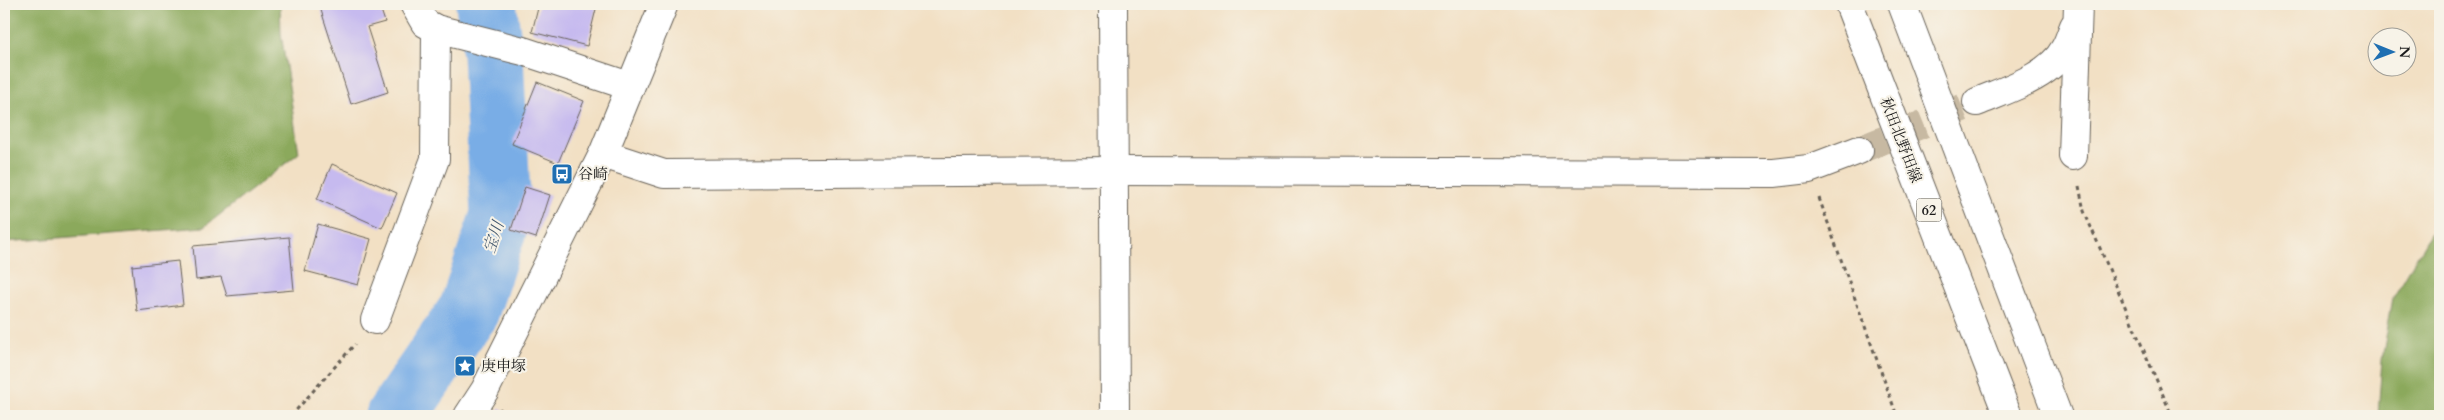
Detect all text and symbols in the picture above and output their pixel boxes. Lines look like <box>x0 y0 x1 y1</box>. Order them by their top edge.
north arrow <box>2366 28 2416 78</box>
text: N <box>2395 46 2414 58</box>
street label: 秋田北野田線 <box>1876 94 1926 186</box>
bus stop icon: 谷崎 <box>550 162 574 186</box>
place label: 谷崎 <box>578 164 608 184</box>
road number: 62 <box>1916 198 1942 222</box>
water label: 宝川 <box>479 217 510 256</box>
place icon: 庚申塚 <box>453 354 477 378</box>
place label: 庚申塚 <box>481 356 526 376</box>

